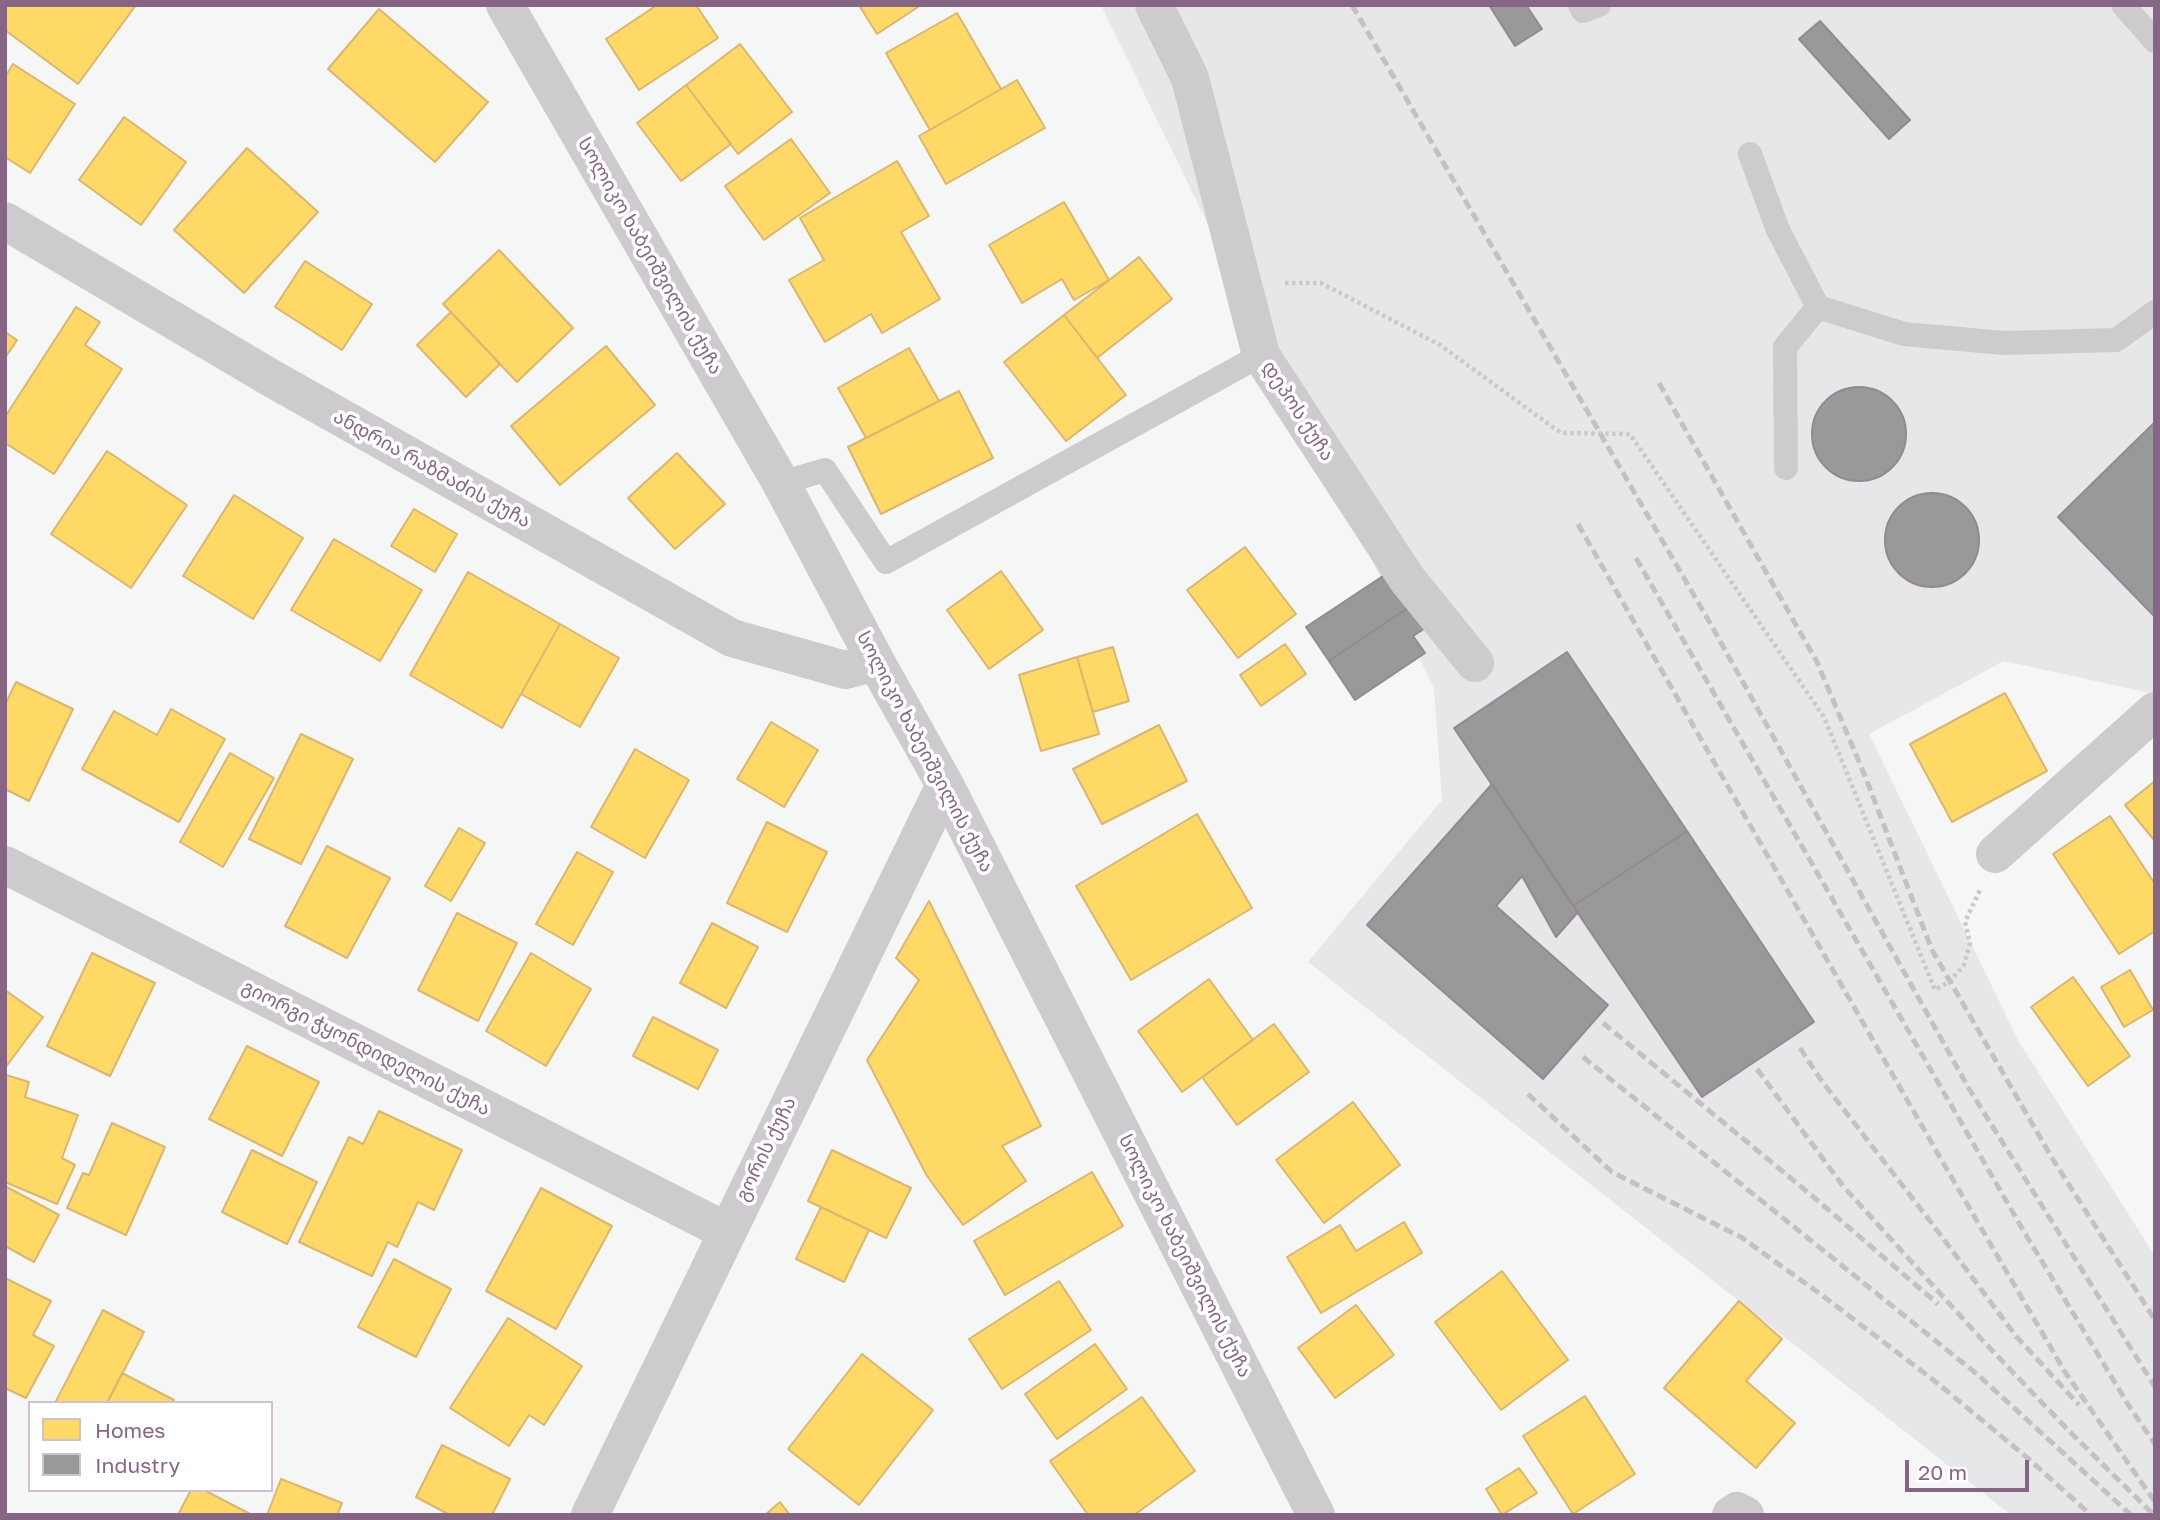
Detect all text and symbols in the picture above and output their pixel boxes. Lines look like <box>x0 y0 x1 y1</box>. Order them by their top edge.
street label: სოლიკო ხაბეიშვილის ქუჩა <box>573 134 727 378</box>
street label: დეპოს ქუჩა <box>1257 357 1339 465</box>
street label: ანდრია რაზმაძის ქუჩა <box>329 405 535 533</box>
street label: სოლიკო ხაბეიშვილის ქუჩა <box>852 628 998 876</box>
street label: გიორგი ჭყონდიდელის ქუჩა <box>238 975 494 1121</box>
street label: გორის ქუჩა <box>731 1093 801 1205</box>
street label: სოლიკო ხაბეიშვილის ქუჩა <box>1114 1131 1256 1381</box>
legend <box>28 1401 273 1492</box>
text: Homes <box>95 1417 165 1443</box>
scale bar <box>1908 1446 2032 1490</box>
text: Industry <box>95 1452 180 1478</box>
text: 20 m <box>1918 1459 1967 1485</box>

